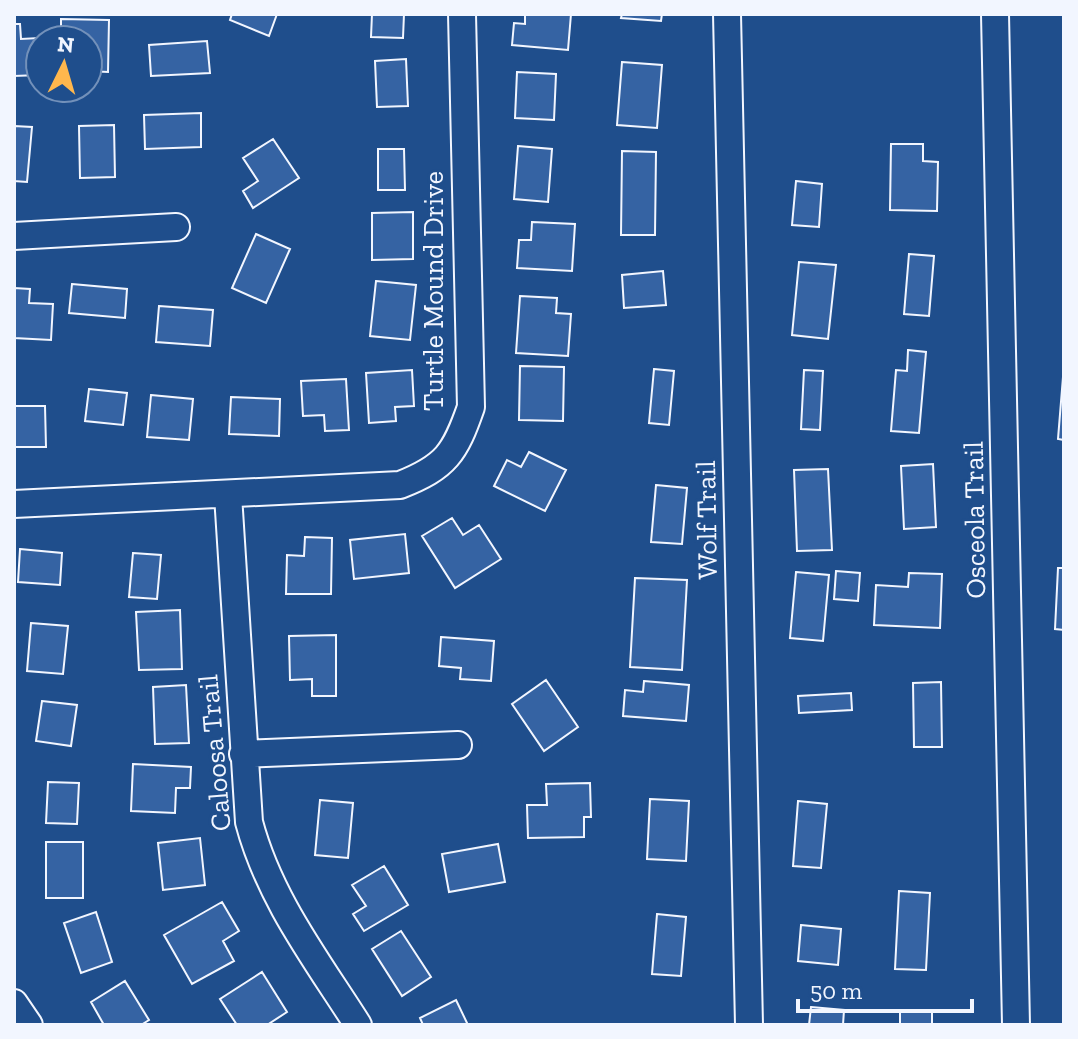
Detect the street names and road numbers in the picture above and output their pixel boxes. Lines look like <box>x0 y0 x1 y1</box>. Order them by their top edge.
street label: Turtle Mound Drive <box>417 171 450 411</box>
street label: Osceola Trail <box>957 441 992 599</box>
street label: Wolf Trail <box>689 460 724 580</box>
street label: Caloosa Trail <box>191 673 238 833</box>

